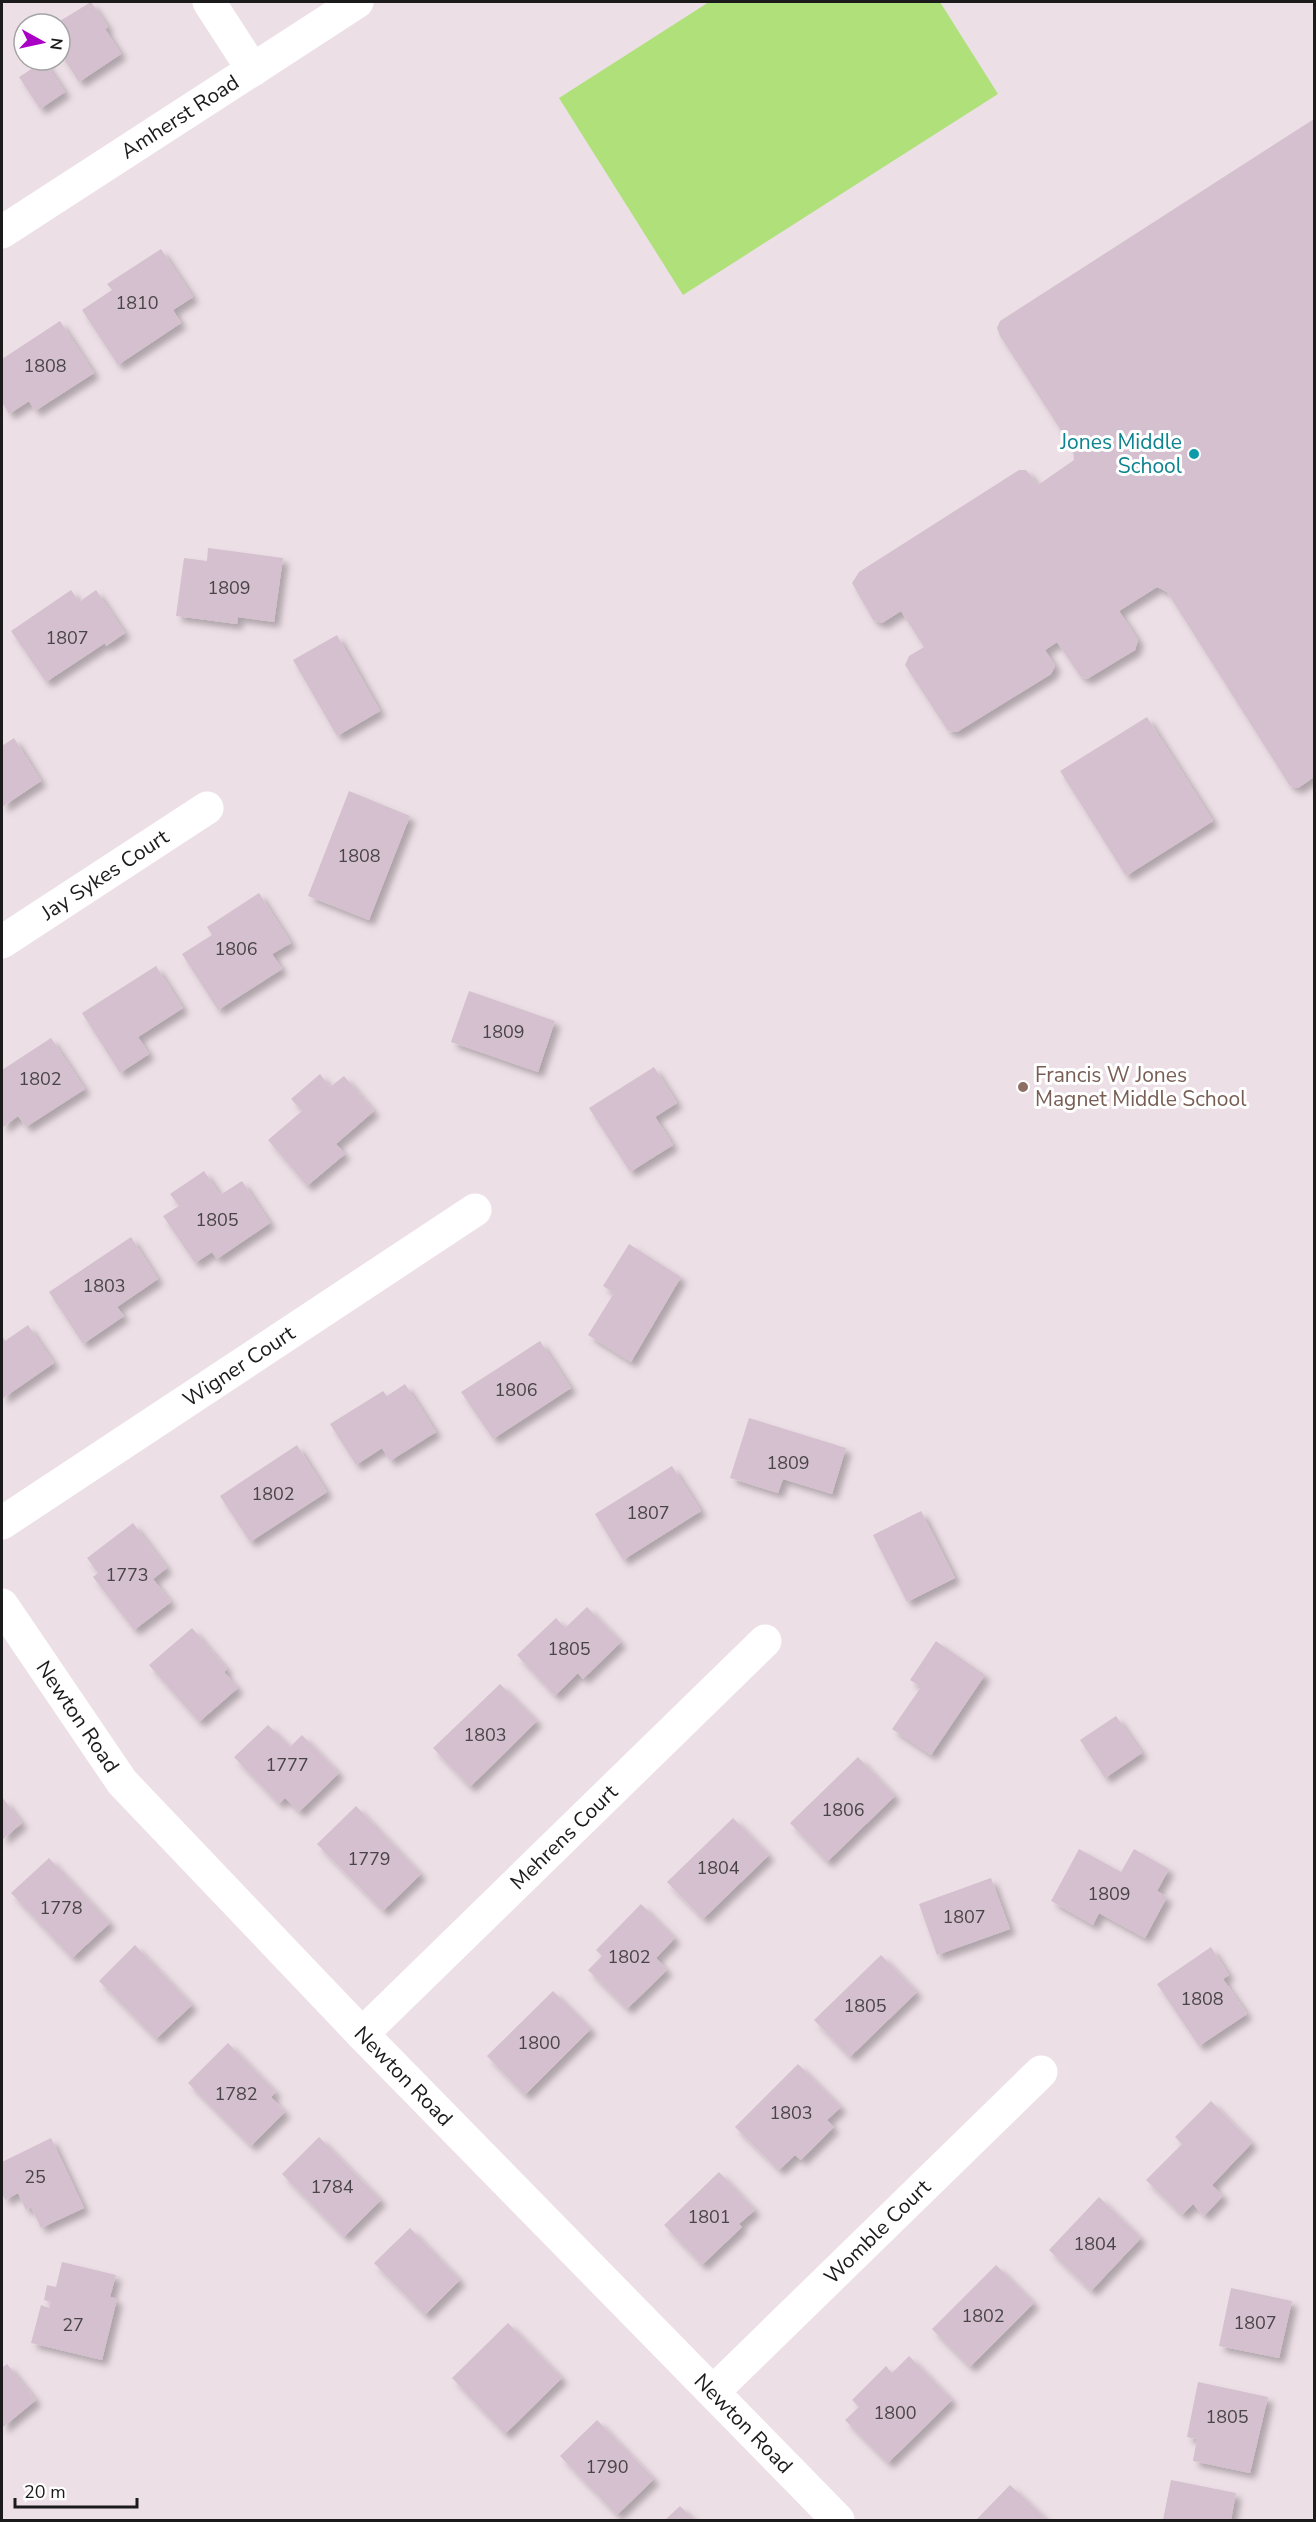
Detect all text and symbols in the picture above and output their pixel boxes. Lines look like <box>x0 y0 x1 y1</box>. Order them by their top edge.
north arrow <box>12 12 72 72</box>
text: N <box>44 36 68 51</box>
street label: Amherst Road <box>115 68 244 165</box>
house number: 1810 <box>115 291 159 315</box>
house number: 1808 <box>23 354 67 378</box>
place label: Jones Middle School <box>1059 428 1183 480</box>
marker: Jones Middle School <box>1187 447 1201 461</box>
house number: 1809 <box>207 576 251 600</box>
house number: 1807 <box>45 626 89 650</box>
street label: Jay Sykes Court <box>35 822 175 927</box>
house number: 1808 <box>337 844 381 868</box>
house number: 1806 <box>214 937 258 961</box>
house number: 1809 <box>481 1020 525 1044</box>
place label: Francis W Jones Magnet Middle School <box>1035 1061 1247 1113</box>
house number: 1802 <box>18 1067 62 1091</box>
marker: Francis W Jones Magnet Middle School <box>1016 1080 1030 1094</box>
house number: 1805 <box>195 1208 239 1232</box>
house number: 1803 <box>82 1274 126 1298</box>
street label: Wigner Court <box>177 1319 301 1413</box>
house number: 1806 <box>494 1378 538 1402</box>
house number: 1809 <box>766 1451 810 1475</box>
house number: 1802 <box>251 1482 295 1506</box>
house number: 1807 <box>626 1501 670 1525</box>
house number: 1773 <box>105 1563 149 1587</box>
house number: 1805 <box>547 1637 591 1661</box>
street label: Newton Road <box>30 1655 126 1778</box>
house number: 1803 <box>463 1723 507 1747</box>
house number: 1777 <box>265 1753 309 1777</box>
street label: Mehrens Court <box>504 1778 624 1896</box>
house number: 1806 <box>821 1798 865 1822</box>
house number: 1779 <box>347 1847 391 1871</box>
house number: 1804 <box>696 1856 740 1880</box>
house number: 1809 <box>1087 1882 1131 1906</box>
house number: 1778 <box>39 1896 83 1920</box>
house number: 1807 <box>942 1905 986 1929</box>
house number: 1802 <box>607 1945 651 1969</box>
house number: 1808 <box>1180 1987 1224 2011</box>
house number: 1805 <box>843 1994 887 2018</box>
street label: Newton Road <box>348 2020 459 2132</box>
house number: 1800 <box>517 2031 561 2055</box>
house number: 1782 <box>214 2082 258 2106</box>
house number: 1803 <box>769 2101 813 2125</box>
house number: 25 <box>24 2165 46 2189</box>
street label: Womble Court <box>818 2173 937 2290</box>
house number: 1784 <box>310 2175 354 2199</box>
house number: 1801 <box>687 2205 731 2229</box>
house number: 1804 <box>1073 2232 1117 2256</box>
house number: 1802 <box>961 2304 1005 2328</box>
house number: 1807 <box>1233 2311 1277 2335</box>
house number: 27 <box>62 2313 84 2337</box>
street label: Newton Road <box>688 2367 799 2480</box>
house number: 1800 <box>873 2401 917 2425</box>
house number: 1805 <box>1205 2405 1249 2429</box>
house number: 1790 <box>585 2455 629 2479</box>
scale bar <box>15 2471 136 2509</box>
text: 20 m <box>24 2480 66 2504</box>

